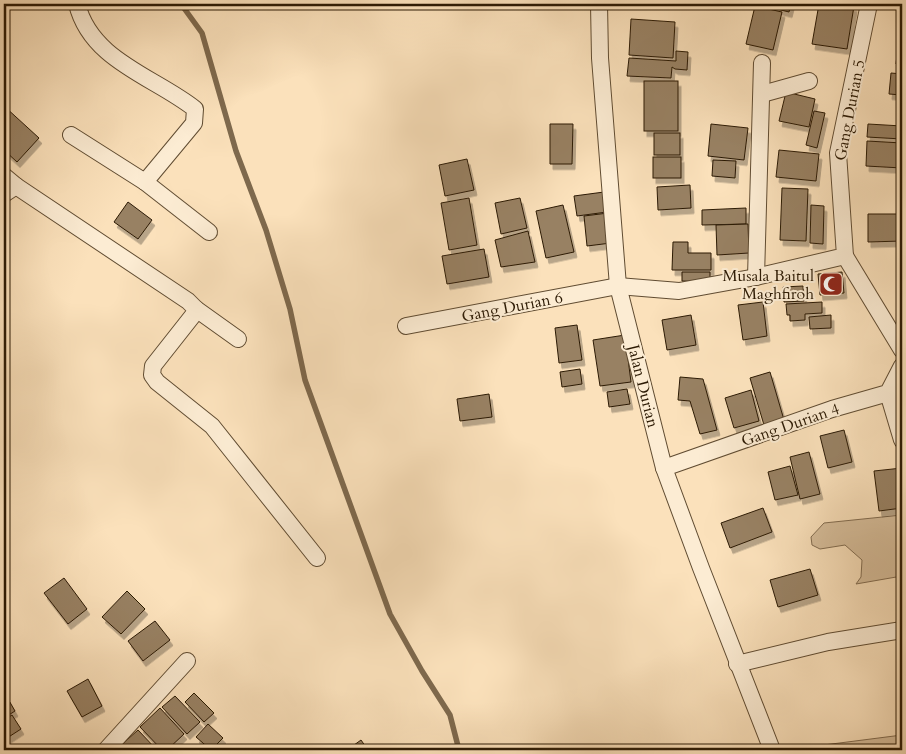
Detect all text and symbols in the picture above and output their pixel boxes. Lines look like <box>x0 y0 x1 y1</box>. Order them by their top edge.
street label: Gang Durian 5 <box>829 58 871 163</box>
place label: Musala Baitul Maghfiroh <box>722 265 814 305</box>
mosque icon: Musala Baitul Maghfiroh <box>818 271 844 297</box>
street label: Gang Durian 6 <box>460 286 565 328</box>
street label: Jalan Durian <box>622 340 664 430</box>
street label: Gang Durian 4 <box>738 398 842 452</box>

